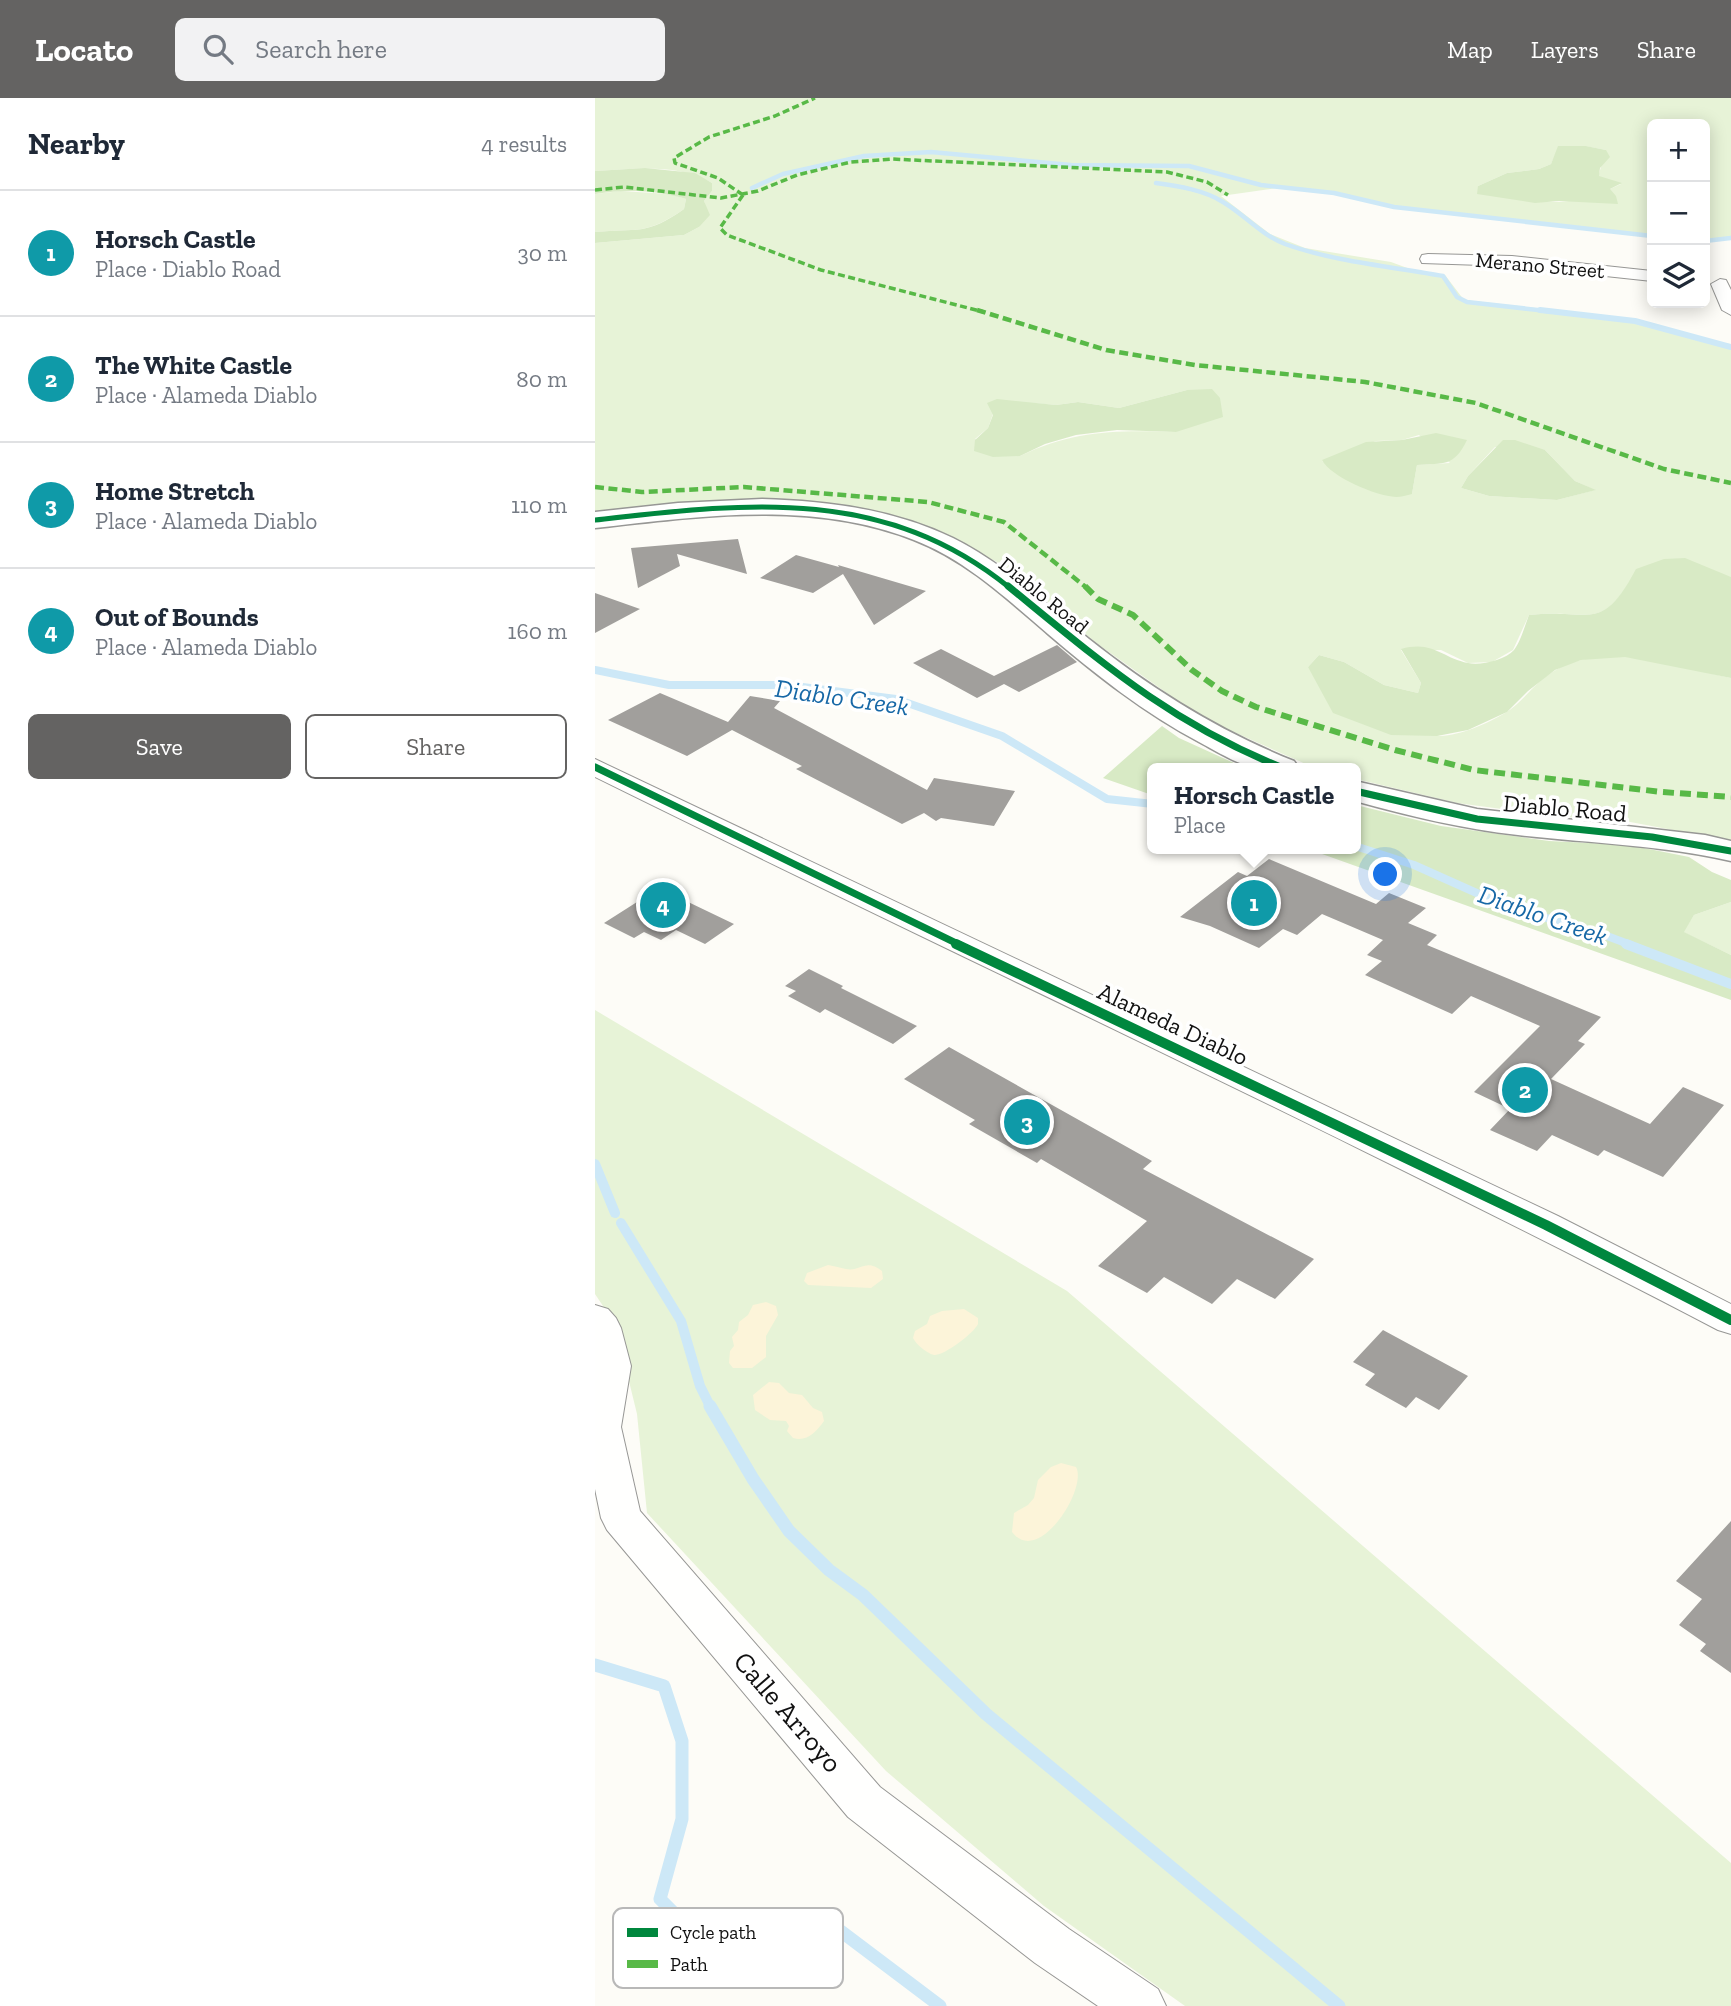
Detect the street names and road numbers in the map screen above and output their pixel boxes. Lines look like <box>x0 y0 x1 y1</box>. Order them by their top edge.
street label: Merano Street <box>1474 247 1606 283</box>
street label: Diablo Road <box>994 551 1094 639</box>
street label: Diablo Road <box>1502 788 1628 828</box>
street label: Alameda Diablo <box>1093 977 1253 1071</box>
street label: Calle Arroyo <box>727 1645 849 1779</box>

